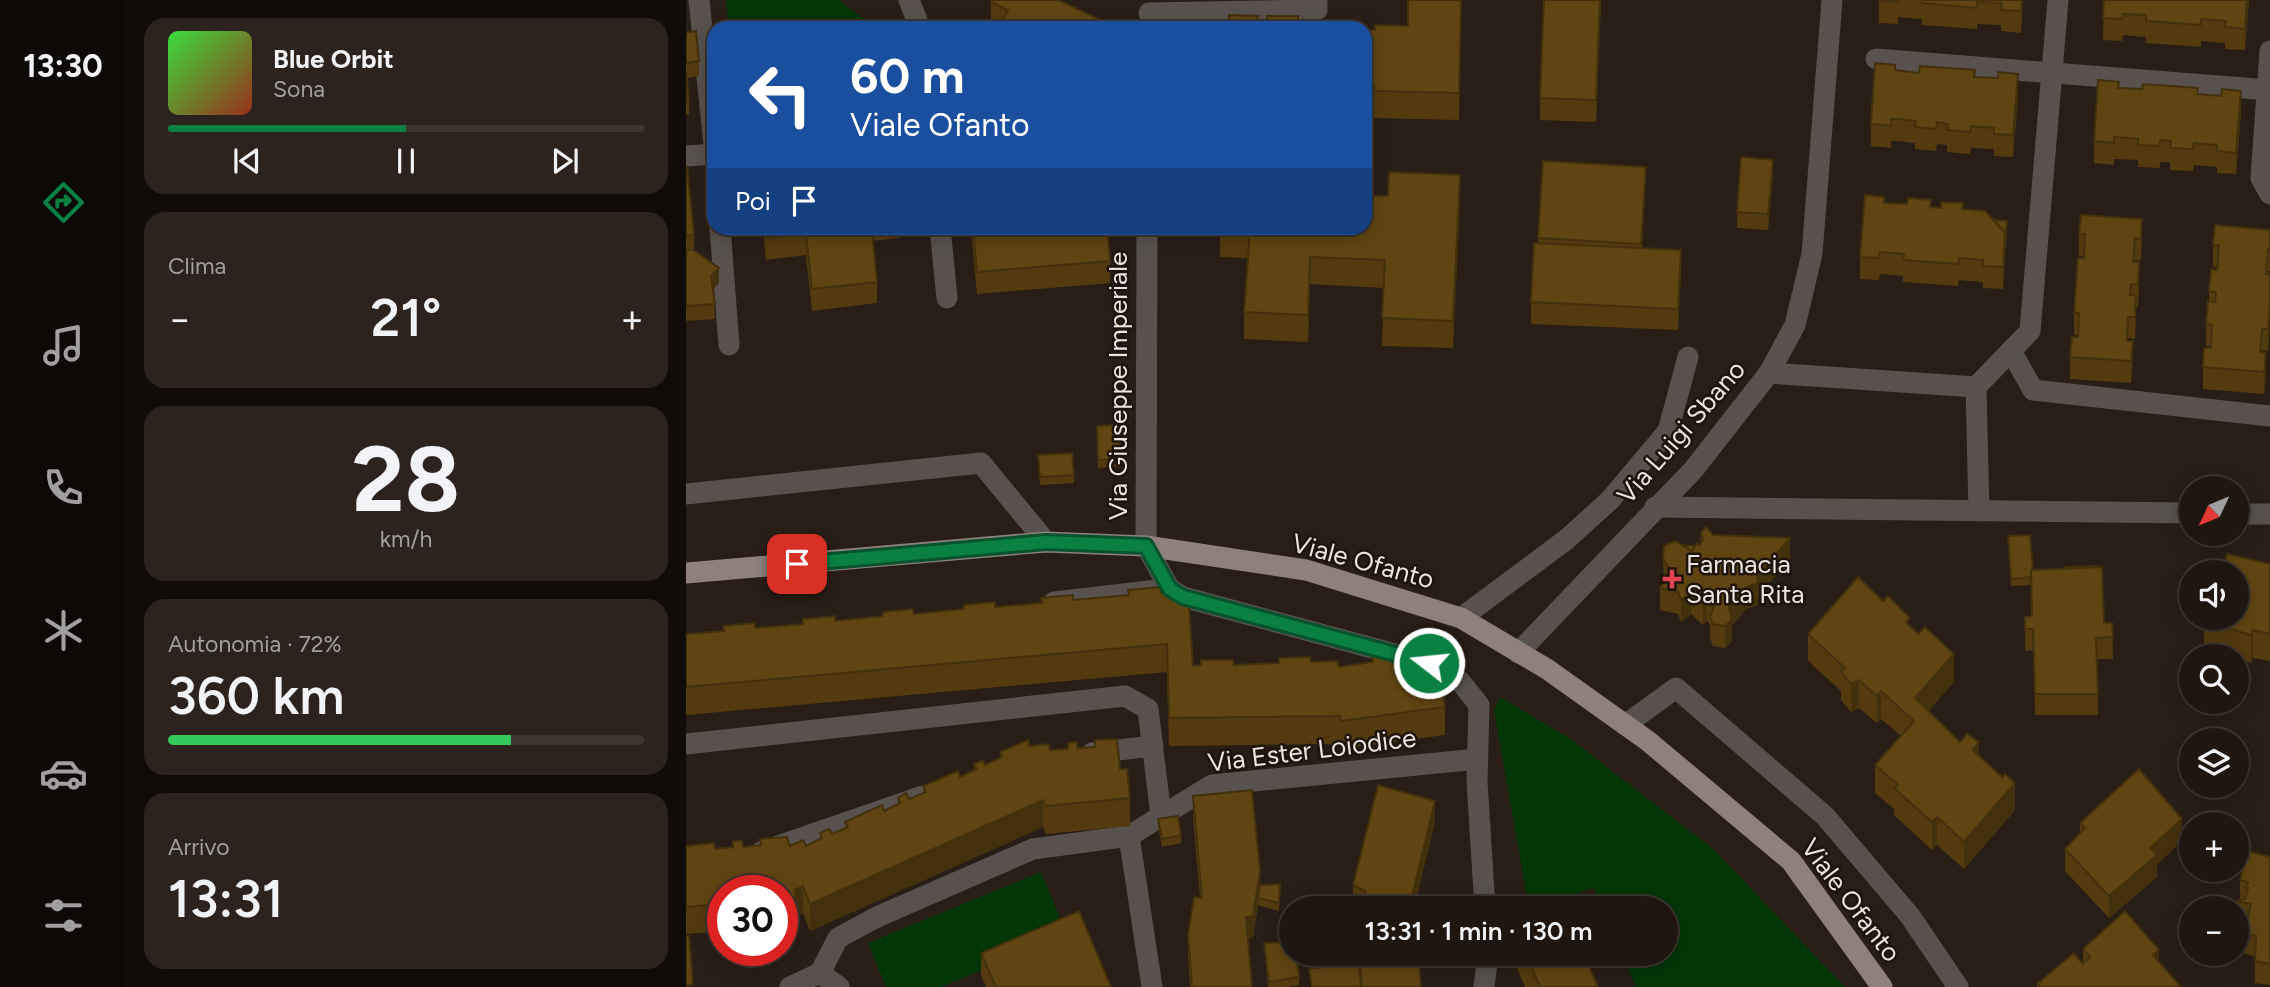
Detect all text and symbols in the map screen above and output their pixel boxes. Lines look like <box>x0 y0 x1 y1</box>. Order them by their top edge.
text: Blue Orbit <box>273 43 394 75</box>
text: 60 m <box>850 46 965 105</box>
text: 13:30 <box>23 47 103 85</box>
icon: left <box>735 49 826 140</box>
text: Sona <box>273 75 325 103</box>
text: Viale Ofanto <box>850 106 1030 144</box>
icon: previous <box>228 142 266 180</box>
icon: pause <box>387 142 425 180</box>
icon: next <box>546 142 584 180</box>
icon: directions <box>39 178 88 227</box>
icon: arrive <box>785 182 823 220</box>
text: Poi <box>735 185 771 217</box>
text: Clima <box>168 252 226 280</box>
street label: Via Giuseppe Imperiale <box>1102 252 1134 520</box>
text: 21° <box>371 287 441 349</box>
text: − <box>168 296 192 342</box>
text: + <box>620 296 644 342</box>
icon: music <box>39 321 88 370</box>
street label: Via Luigi Sbano <box>1610 354 1752 510</box>
text: 28 <box>352 425 460 534</box>
icon: phone <box>39 463 88 512</box>
north arrow <box>2179 476 2249 546</box>
map controls <box>2179 476 2249 966</box>
text: km/h <box>380 525 432 553</box>
street label: Viale Ofanto <box>1288 527 1438 595</box>
pin <box>767 534 827 594</box>
icon: arrive <box>778 545 816 583</box>
place label: Farmacia Santa Rita <box>1686 548 1805 610</box>
button: sound <box>2179 560 2249 630</box>
marker: Farmacia Santa Rita <box>1664 571 1680 587</box>
icon: climate <box>39 606 88 655</box>
position arrow <box>1392 626 1466 700</box>
text: Autonomia · 72% <box>168 630 342 658</box>
button: search <box>2179 644 2249 714</box>
text: 360 km <box>168 665 344 727</box>
street label: Via Ester Loiodice <box>1206 721 1418 779</box>
button: layers <box>2179 728 2249 798</box>
icon: car <box>39 749 88 798</box>
button: + <box>2179 812 2249 882</box>
street label: Viale Ofanto <box>1794 832 1908 968</box>
text: Arrivo <box>168 833 230 861</box>
text: 13:31 <box>168 868 284 930</box>
speed limit sign: 30 <box>707 875 798 966</box>
icon: filters <box>39 891 88 940</box>
button: − <box>2179 896 2249 966</box>
text: 13:31 · 1 min · 130 m <box>1365 915 1592 947</box>

